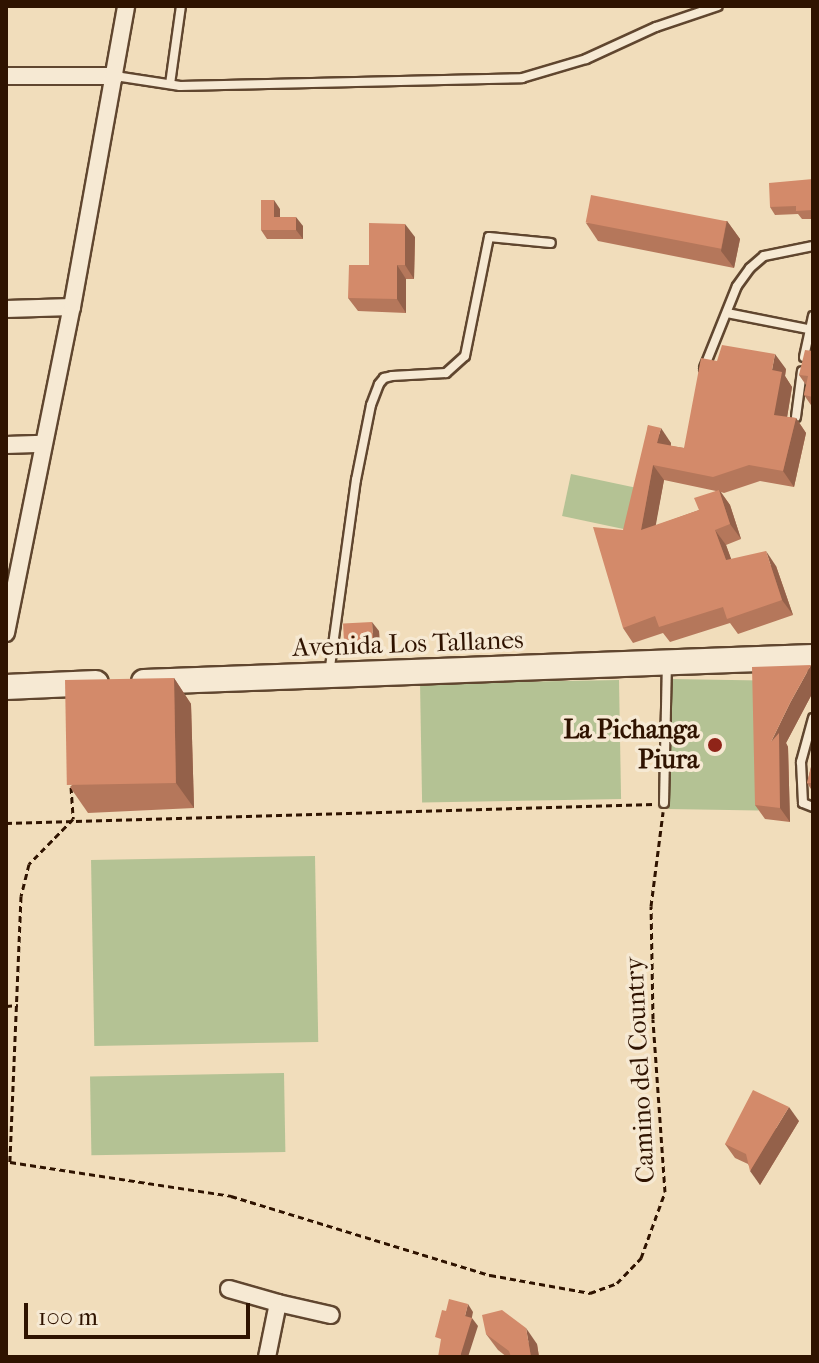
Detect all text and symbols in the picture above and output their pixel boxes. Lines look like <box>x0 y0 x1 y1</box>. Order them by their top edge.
street label: Avenida Los Tallanes <box>292 624 524 664</box>
place label: La Pichanga Piura <box>563 714 699 776</box>
marker: La Pichanga Piura <box>706 736 724 754</box>
street label: Camino del Country <box>618 956 662 1184</box>
scale bar <box>28 1287 254 1337</box>
text: 100 m <box>38 1303 98 1331</box>

